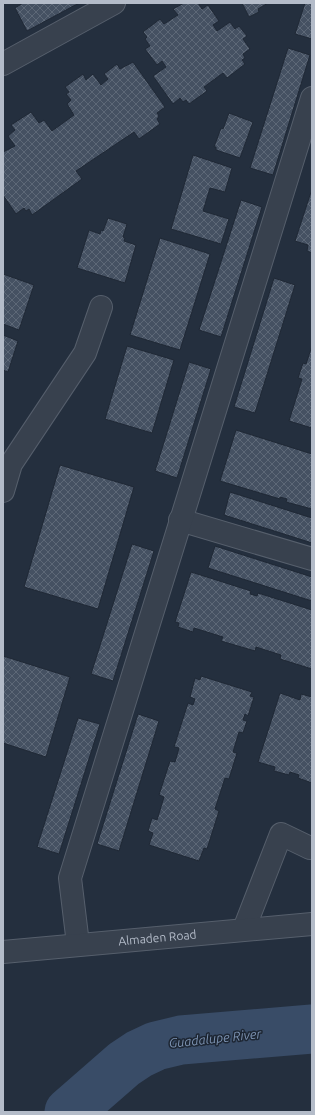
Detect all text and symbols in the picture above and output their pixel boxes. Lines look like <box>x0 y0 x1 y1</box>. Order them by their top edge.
street label: Almaden Road <box>118 928 197 948</box>
water label: Guadalupe River <box>168 1026 263 1050</box>

